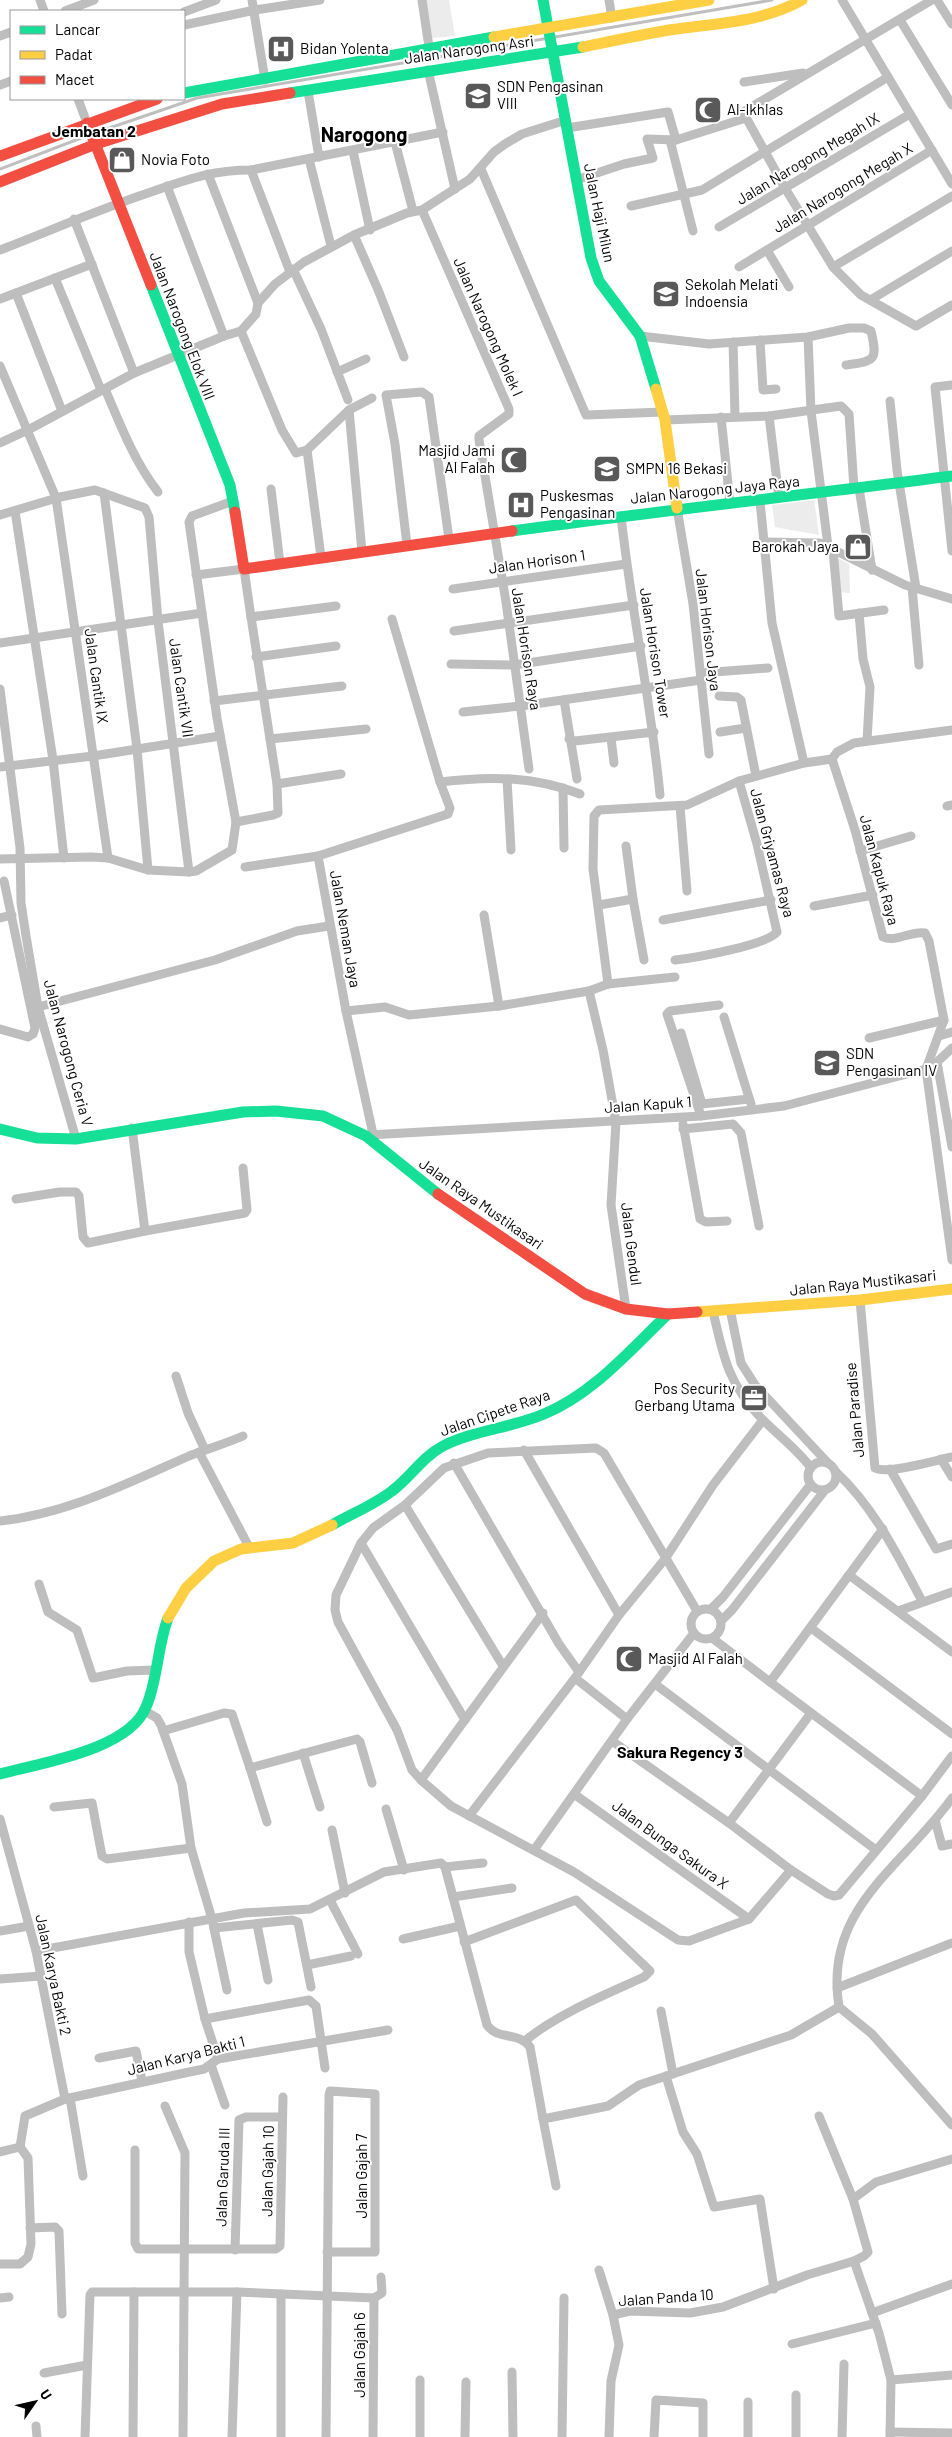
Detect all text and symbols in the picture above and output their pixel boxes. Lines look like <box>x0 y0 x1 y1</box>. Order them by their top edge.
legend <box>10 10 185 100</box>
text: Lancar <box>55 20 101 38</box>
street label: Jalan Narogong Asri <box>403 31 535 67</box>
hospital icon: Bidan Yolenta <box>266 34 296 64</box>
place label: Bidan Yolenta <box>300 39 389 57</box>
text: Padat <box>55 45 93 63</box>
text: Macet <box>55 70 95 88</box>
place label: SDN Pengasinan VIII <box>497 77 603 112</box>
school or university icon: SDN Pengasinan VIII <box>463 81 493 111</box>
mosque icon: Al-Ikhlas <box>693 95 723 125</box>
place label: Al-Ikhlas <box>727 100 783 118</box>
street label: Jalan Narogong Megah IX <box>733 108 882 208</box>
district label: Jembatan 2 <box>52 121 136 140</box>
district label: Narogong <box>321 122 407 146</box>
street label: Jalan Narogong Megah X <box>769 138 916 236</box>
shop icon: Novia Foto <box>107 145 137 175</box>
place label: Novia Foto <box>141 150 210 168</box>
street label: Jalan Haji Milun <box>581 162 619 264</box>
street label: Jalan Narogong Elok VIII <box>146 249 219 402</box>
street label: Jalan Narogong Molek I <box>450 254 528 399</box>
place label: Sekolah Melati Indoensia <box>685 275 778 310</box>
school or university icon: Sekolah Melati Indoensia <box>651 279 681 309</box>
place label: Masjid Jami Al Falah <box>418 441 495 476</box>
mosque icon: Masjid Jami Al Falah <box>499 445 529 475</box>
school or university icon: SMPN 16 Bekasi <box>592 454 622 484</box>
place label: SMPN 16 Bekasi <box>626 459 727 477</box>
street label: Jalan Narogong Jaya Raya <box>629 471 800 507</box>
place label: Puskesmas Pengasinan <box>540 486 615 521</box>
hospital icon: Puskesmas Pengasinan <box>506 490 536 520</box>
shop icon: Barokah Jaya <box>843 532 873 562</box>
place label: Barokah Jaya <box>752 537 839 555</box>
street label: Jalan Horison 1 <box>487 545 586 577</box>
street label: Jalan Horison Jaya <box>693 568 725 692</box>
street label: Jalan Horison Raya <box>508 586 546 711</box>
street label: Jalan Horison Tower <box>637 586 675 720</box>
street label: Jalan Cantik IX <box>81 627 113 725</box>
street label: Jalan Cantik VII <box>166 637 198 738</box>
street label: Jalan Griyamas Raya <box>747 786 799 919</box>
street label: Jalan Kapuk Raya <box>857 813 903 927</box>
street label: Jalan Neman Jaya <box>327 869 365 989</box>
street label: Jalan Narogong Ceria V <box>41 977 97 1128</box>
place label: SDN Pengasinan IV <box>846 1044 937 1079</box>
school or university icon: SDN Pengasinan IV <box>812 1048 842 1078</box>
street label: Jalan Kapuk 1 <box>604 1092 692 1116</box>
street label: Jalan Raya Mustikasari <box>416 1154 547 1253</box>
street label: Jalan Gendul <box>618 1201 646 1286</box>
street label: Jalan Raya Mustikasari <box>789 1265 937 1299</box>
street label: Jalan Paradise <box>841 1362 867 1458</box>
place label: Pos Security Gerbang Utama <box>634 1379 735 1414</box>
office icon: Pos Security Gerbang Utama <box>739 1383 769 1413</box>
street label: Jalan Cipete Raya <box>437 1385 552 1439</box>
mosque icon: Masjid Al Falah <box>614 1644 644 1674</box>
place label: Masjid Al Falah <box>648 1649 743 1667</box>
district label: Sakura Regency 3 <box>617 1742 743 1761</box>
street label: Jalan Bunga Sakura X <box>609 1796 732 1893</box>
street label: Jalan Karya Bakti 2 <box>32 1913 76 2037</box>
street label: Jalan Karya Bakti 1 <box>125 2032 246 2078</box>
street label: Jalan Gajah 10 <box>257 2125 277 2217</box>
street label: Jalan Garuda III <box>211 2127 233 2227</box>
street label: Jalan Gajah 7 <box>352 2134 370 2218</box>
street label: Jalan Panda 10 <box>618 2285 714 2309</box>
street label: Jalan Gajah 6 <box>350 2312 368 2398</box>
north arrow <box>10 2377 60 2427</box>
text: U <box>37 2386 56 2403</box>

